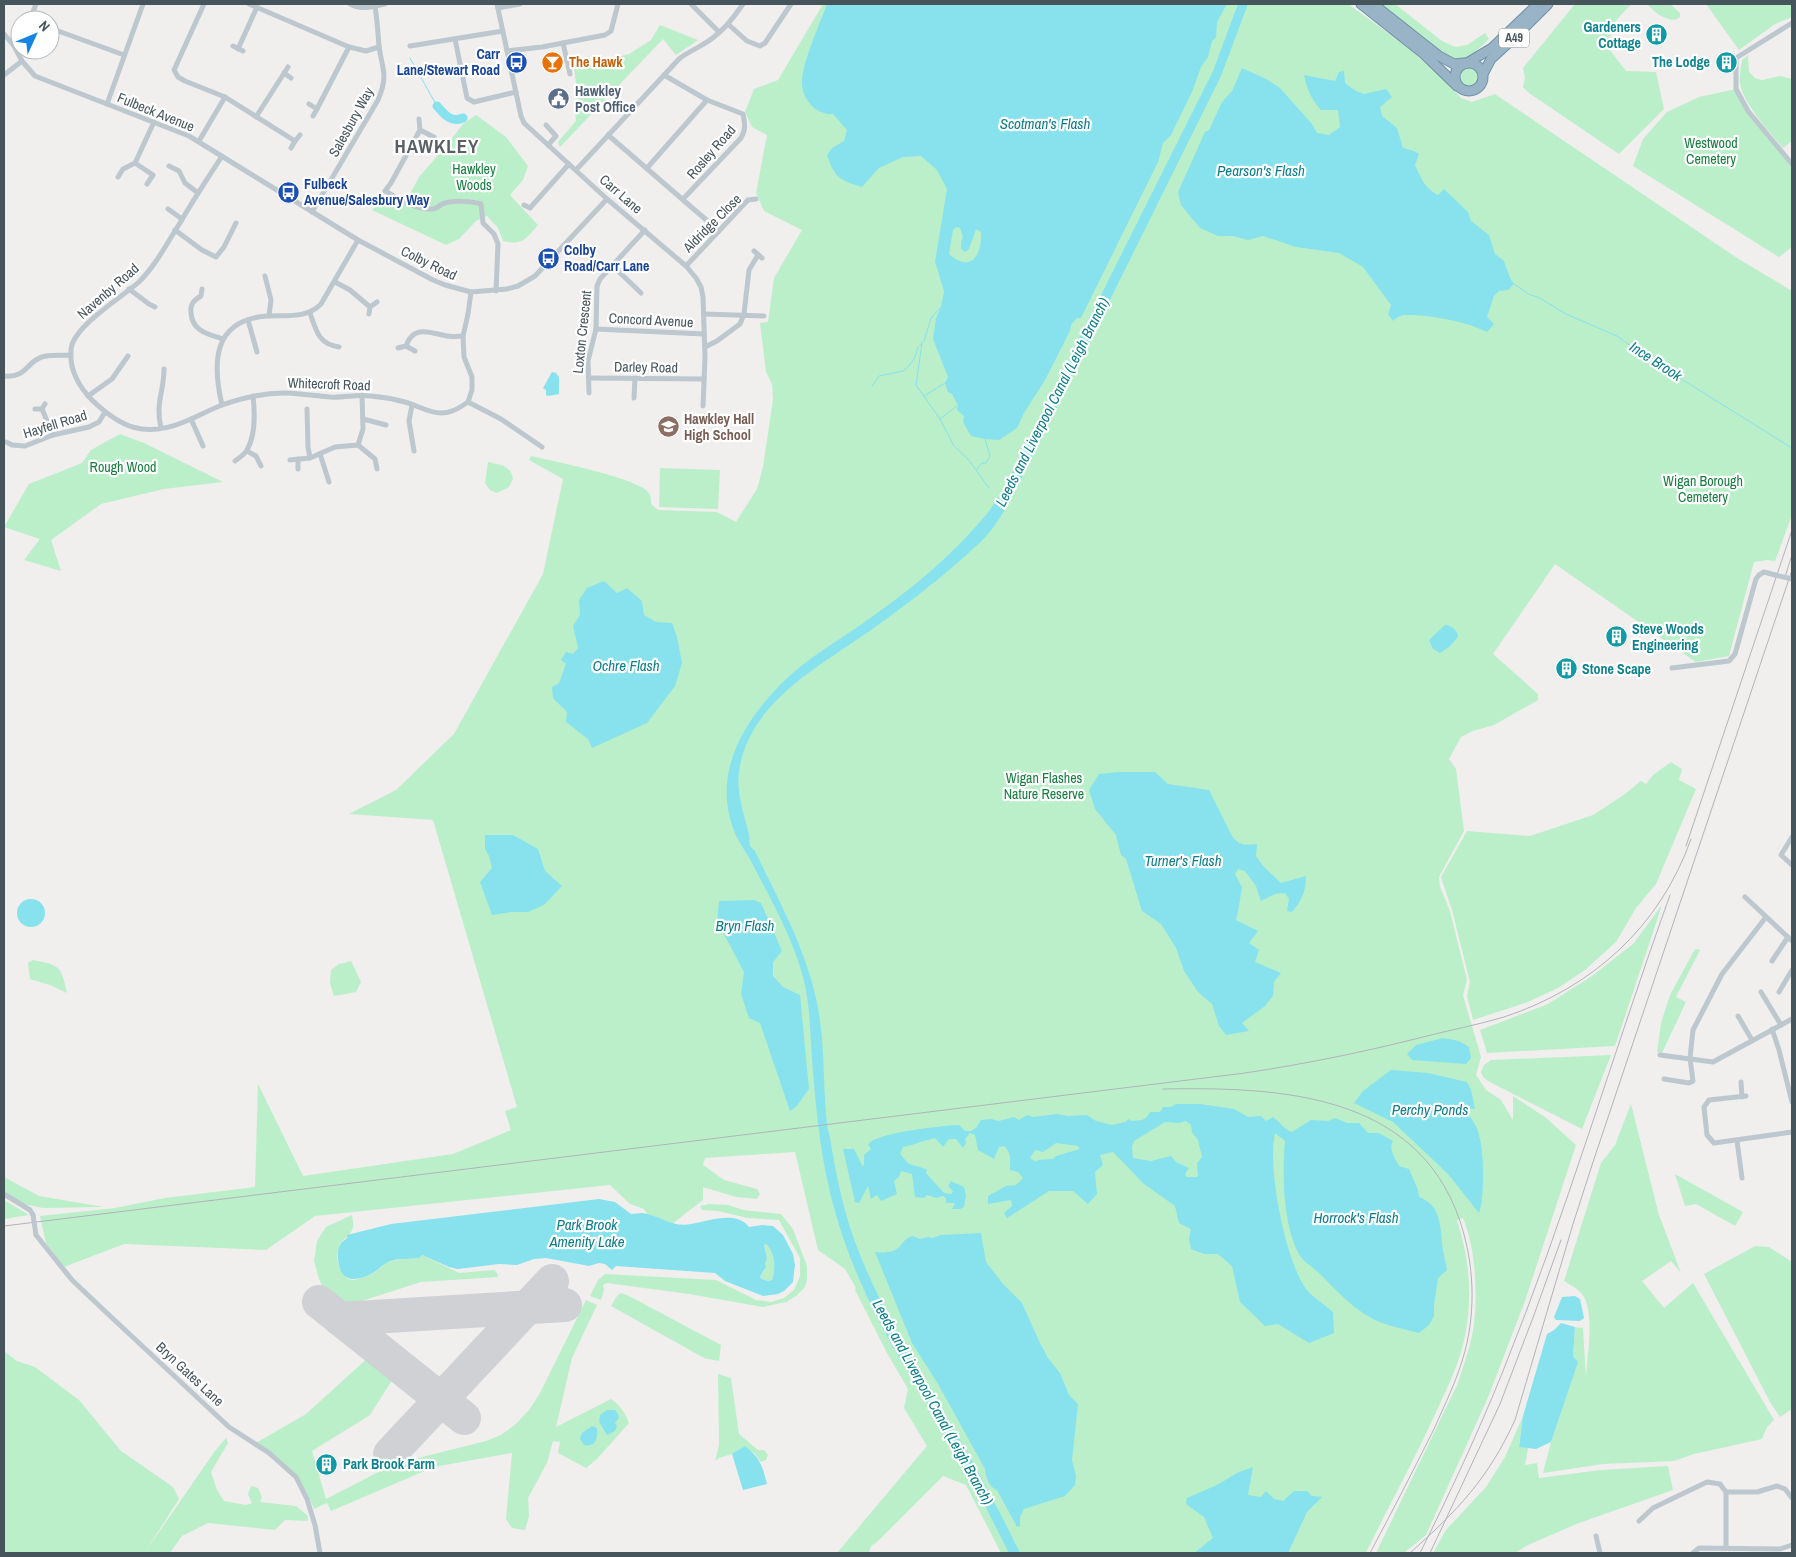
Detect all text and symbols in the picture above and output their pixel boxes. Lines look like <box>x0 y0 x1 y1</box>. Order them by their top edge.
north arrow <box>10 10 60 60</box>
text: N <box>35 17 54 35</box>
place label: Gardeners Cottage <box>1584 18 1641 52</box>
building icon: Gardeners Cottage <box>1645 23 1669 47</box>
road number: A49 <box>1499 28 1529 48</box>
place label: Carr Lane/Stewart Road <box>397 45 501 79</box>
bus stop icon: Carr Lane/Stewart Road <box>504 50 528 74</box>
bar icon: The Hawk <box>541 50 565 74</box>
building icon: The Lodge <box>1714 50 1738 74</box>
place label: The Hawk <box>569 53 623 71</box>
place label: The Lodge <box>1652 53 1710 71</box>
place label: Hawkley Post Office <box>575 82 636 116</box>
street label: Salesbury Way <box>325 84 378 160</box>
public building icon: Hawkley Post Office <box>547 87 571 111</box>
street label: Fulbeck Avenue <box>115 88 197 136</box>
water label: Scotman's Flash <box>1000 113 1090 134</box>
street label: Rosley Road <box>683 121 739 183</box>
district label: HAWKLEY <box>395 133 479 159</box>
park label: Westwood Cemetery <box>1684 134 1738 168</box>
park label: Hawkley Woods <box>452 160 496 194</box>
water label: Pearson's Flash <box>1217 160 1305 181</box>
street label: Carr Lane <box>596 170 646 218</box>
place label: Fulbeck Avenue/Salesbury Way <box>304 175 430 209</box>
bus stop icon: Fulbeck Avenue/Salesbury Way <box>276 180 300 204</box>
street label: Aldridge Close <box>678 190 745 257</box>
place label: Colby Road/Carr Lane <box>564 241 649 275</box>
street label: Colby Road <box>398 242 460 284</box>
bus stop icon: Colby Road/Carr Lane <box>536 246 560 270</box>
street label: Navenby Road <box>73 259 143 323</box>
street label: Loxton Crescent <box>569 289 595 375</box>
water label: Leeds and Liverpool Canal (Leigh Branch) <box>990 294 1114 510</box>
street label: Concord Avenue <box>608 309 694 331</box>
water label: Ince Brook <box>1626 336 1687 386</box>
street label: Darley Road <box>614 357 678 377</box>
street label: Whitecroft Road <box>287 374 371 394</box>
street label: Hayfell Road <box>21 406 89 442</box>
place label: Hawkley Hall High School <box>684 410 754 444</box>
school or university icon: Hawkley Hall High School <box>656 415 680 439</box>
park label: Rough Wood <box>90 458 156 476</box>
park label: Wigan Borough Cemetery <box>1663 472 1743 506</box>
place label: Steve Woods Engineering <box>1632 620 1704 654</box>
building icon: Steve Woods Engineering <box>1604 625 1628 649</box>
water label: Ochre Flash <box>593 655 660 676</box>
building icon: Stone Scape <box>1554 657 1578 681</box>
place label: Stone Scape <box>1582 660 1651 678</box>
park label: Wigan Flashes Nature Reserve <box>1004 769 1084 803</box>
water label: Turner's Flash <box>1144 850 1222 871</box>
water label: Bryn Flash <box>716 915 775 936</box>
water label: Perchy Ponds <box>1392 1099 1468 1120</box>
water label: Horrock's Flash <box>1313 1207 1399 1228</box>
water label: Park Brook Amenity Lake <box>548 1214 625 1252</box>
water label: Leeds and Liverpool Canal (Leigh Branch) <box>868 1296 998 1508</box>
street label: Bryn Gates Lane <box>152 1338 228 1410</box>
building icon: Park Brook Farm <box>315 1452 339 1476</box>
place label: Park Brook Farm <box>343 1455 435 1473</box>

